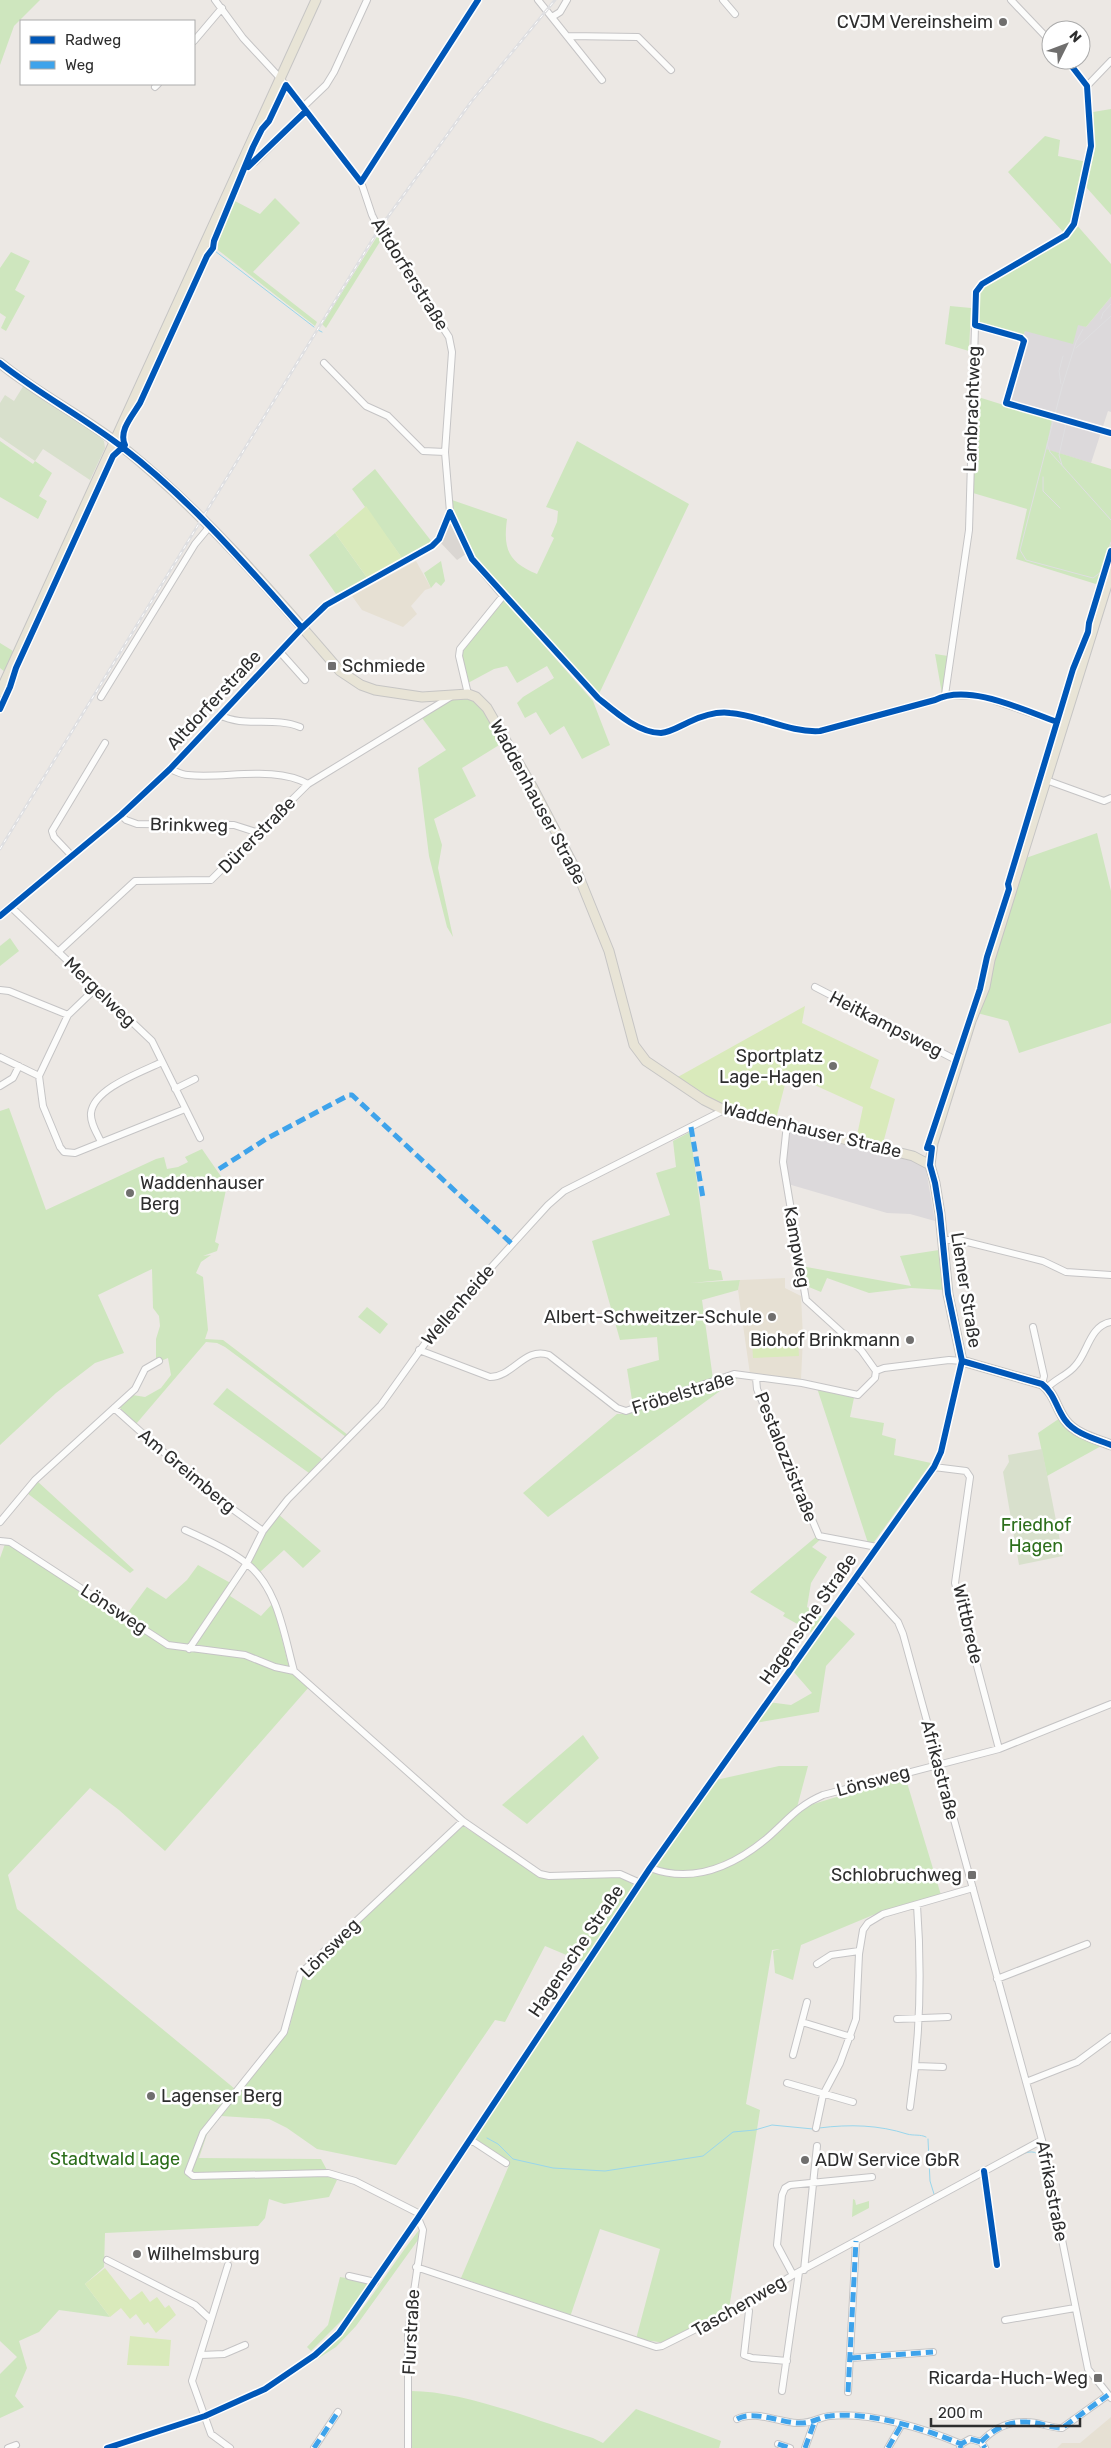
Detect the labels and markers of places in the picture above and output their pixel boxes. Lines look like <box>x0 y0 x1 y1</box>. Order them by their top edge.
place label: CVJM Vereinsheim <box>837 11 993 33</box>
marker: CVJM Vereinsheim <box>997 16 1009 28</box>
place label: Schmiede <box>342 655 425 677</box>
marker: Schmiede <box>326 660 338 672</box>
place label: Sportplatz Lage-Hagen <box>719 1045 823 1088</box>
marker: Sportplatz Lage-Hagen <box>827 1060 839 1072</box>
place label: Waddenhauser Berg <box>140 1172 264 1215</box>
marker: Waddenhauser Berg <box>124 1187 136 1199</box>
place label: Albert-Schweitzer-Schule <box>544 1306 762 1328</box>
marker: Albert-Schweitzer-Schule <box>766 1311 778 1323</box>
place label: Biohof Brinkmann <box>750 1329 900 1351</box>
marker: Biohof Brinkmann <box>904 1334 916 1346</box>
place label: Schlobruchweg <box>831 1864 962 1886</box>
marker: Schlobruchweg <box>966 1869 978 1881</box>
place label: Lagenser Berg <box>161 2085 282 2107</box>
marker: Lagenser Berg <box>145 2090 157 2102</box>
place label: ADW Service GbR <box>815 2149 960 2171</box>
marker: ADW Service GbR <box>799 2154 811 2166</box>
place label: Wilhelmsburg <box>147 2243 260 2265</box>
marker: Wilhelmsburg <box>131 2248 143 2260</box>
place label: Ricarda-Huch-Weg <box>928 2367 1088 2389</box>
marker: Ricarda-Huch-Weg <box>1092 2372 1104 2384</box>

